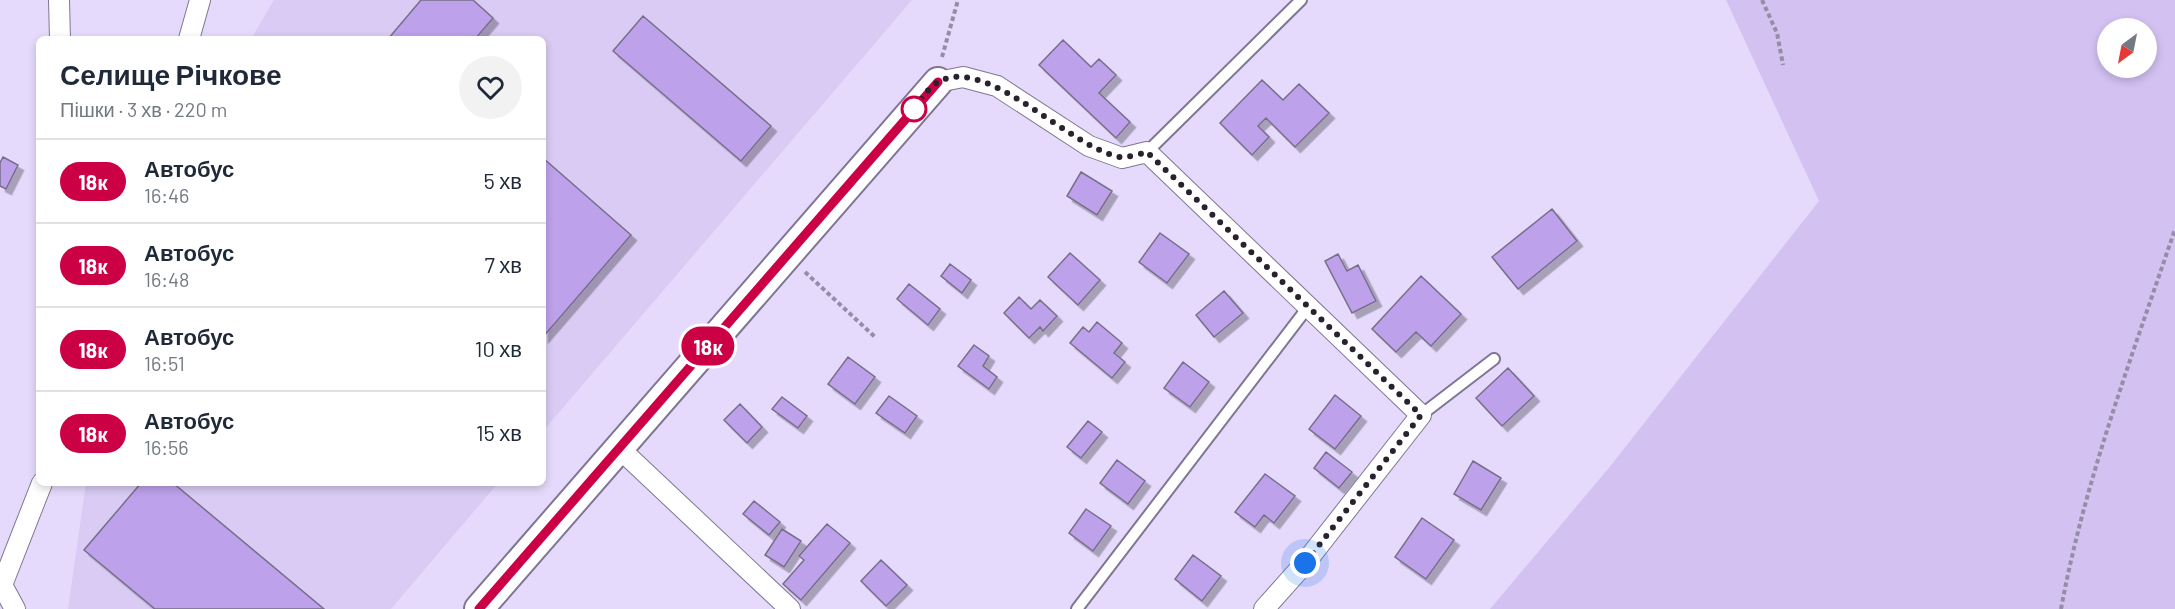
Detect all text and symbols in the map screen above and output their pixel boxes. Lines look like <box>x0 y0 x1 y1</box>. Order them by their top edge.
north arrow <box>2097 18 2157 78</box>
map controls <box>2097 18 2157 78</box>
button: heart <box>459 56 522 119</box>
text: Селище Річкове <box>60 57 281 91</box>
unlabelled marker <box>901 96 927 122</box>
text: Пішки · 3 хв · 220 m <box>60 97 227 121</box>
text: Автобус <box>144 155 234 181</box>
text: 5 хв <box>484 167 522 193</box>
text: 18к <box>78 169 108 194</box>
text: 16:46 <box>144 183 189 207</box>
text: Автобус <box>144 239 234 265</box>
text: 7 хв <box>485 251 522 277</box>
text: 18к <box>78 253 108 278</box>
text: 16:48 <box>144 267 190 291</box>
text: Автобус <box>144 323 234 349</box>
line badge: 18к <box>674 326 742 366</box>
text: 18к <box>693 334 723 359</box>
text: 10 хв <box>475 335 522 361</box>
text: 18к <box>78 337 108 362</box>
text: 16:51 <box>144 351 185 375</box>
text: Автобус <box>144 407 234 433</box>
text: 15 хв <box>476 419 522 445</box>
text: 18к <box>78 421 108 446</box>
text: 16:56 <box>144 435 189 459</box>
your location <box>1290 548 1320 578</box>

